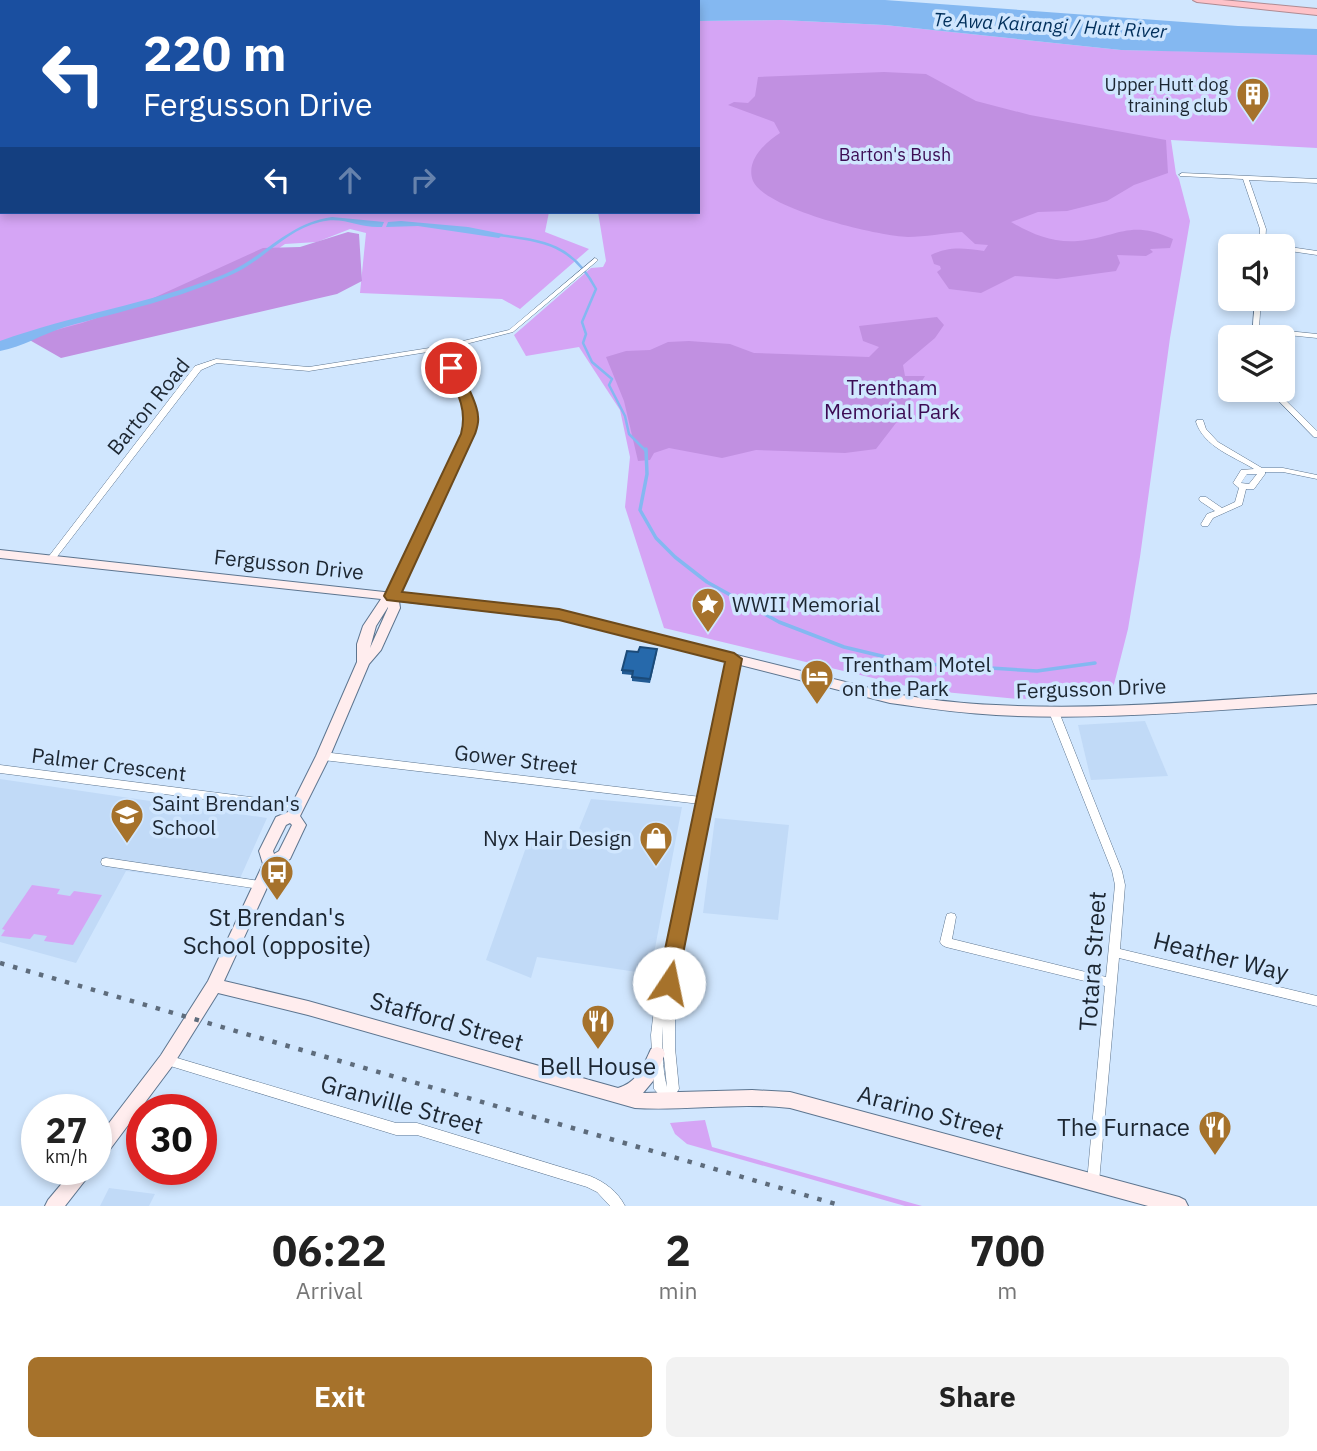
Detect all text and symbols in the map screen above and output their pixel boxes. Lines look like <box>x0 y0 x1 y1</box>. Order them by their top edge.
water label: Te Awa Kairangi / Hutt River <box>933 7 1168 43</box>
text: 220 m <box>143 21 287 84</box>
icon: left <box>28 28 119 119</box>
place label: Upper Hutt dog training club <box>1104 73 1228 117</box>
building icon: Upper Hutt dog training club <box>1234 75 1272 124</box>
text: Fergusson Drive <box>143 83 373 125</box>
park label: Barton's Bush <box>839 143 951 166</box>
icon: left <box>258 161 296 199</box>
icon: ahead <box>331 161 369 199</box>
icon: right <box>404 161 442 199</box>
map controls <box>1218 234 1295 402</box>
button: sound <box>1218 234 1295 311</box>
button: layers <box>1218 325 1295 402</box>
pin <box>421 338 481 398</box>
icon: arrive <box>432 349 470 387</box>
street label: Barton Road <box>100 352 196 460</box>
park label: Trentham Memorial Park <box>824 373 960 425</box>
street label: Fergusson Drive <box>213 542 365 586</box>
place icon: WWII Memorial <box>689 585 727 634</box>
place label: WWII Memorial <box>732 590 880 618</box>
place label: Trentham Motel on the Park <box>842 650 992 702</box>
hotel icon: Trentham Motel on the Park <box>798 657 836 706</box>
street label: Fergusson Drive <box>1015 671 1167 705</box>
street label: Gower Street <box>453 738 579 780</box>
street label: Palmer Crescent <box>30 741 188 787</box>
place label: Saint Brendan's School <box>152 789 300 841</box>
school or university icon: Saint Brendan's School <box>108 796 146 845</box>
shop icon: Nyx Hair Design <box>637 819 675 868</box>
place label: Nyx Hair Design <box>483 824 632 852</box>
bus stop icon: St Brendan's School (opposite) <box>258 853 296 902</box>
street label: Totara Street <box>1071 890 1113 1032</box>
place label: St Brendan's School (opposite) <box>183 901 371 961</box>
street label: Heather Way <box>1150 924 1292 988</box>
position arrow <box>632 946 706 1020</box>
street label: Stafford Street <box>367 984 527 1058</box>
restaurant icon: Bell House <box>579 1002 617 1051</box>
place label: Bell House <box>540 1050 656 1082</box>
street label: Granville Street <box>317 1067 487 1141</box>
street label: Ararino Street <box>854 1077 1008 1147</box>
speed limit sign: 30 <box>126 1094 217 1185</box>
text: 27 <box>45 1107 88 1153</box>
restaurant icon: The Furnace <box>1196 1108 1234 1157</box>
place label: The Furnace <box>1057 1111 1190 1143</box>
text: km/h <box>45 1145 88 1168</box>
text: 06:22 <box>272 1223 387 1278</box>
text: 2 <box>665 1223 691 1278</box>
text: 700 <box>969 1223 1045 1278</box>
text: Arrival <box>296 1275 363 1305</box>
text: min <box>659 1275 697 1305</box>
text: m <box>997 1275 1017 1305</box>
button: Exit <box>28 1357 652 1437</box>
button: Share <box>666 1357 1289 1437</box>

